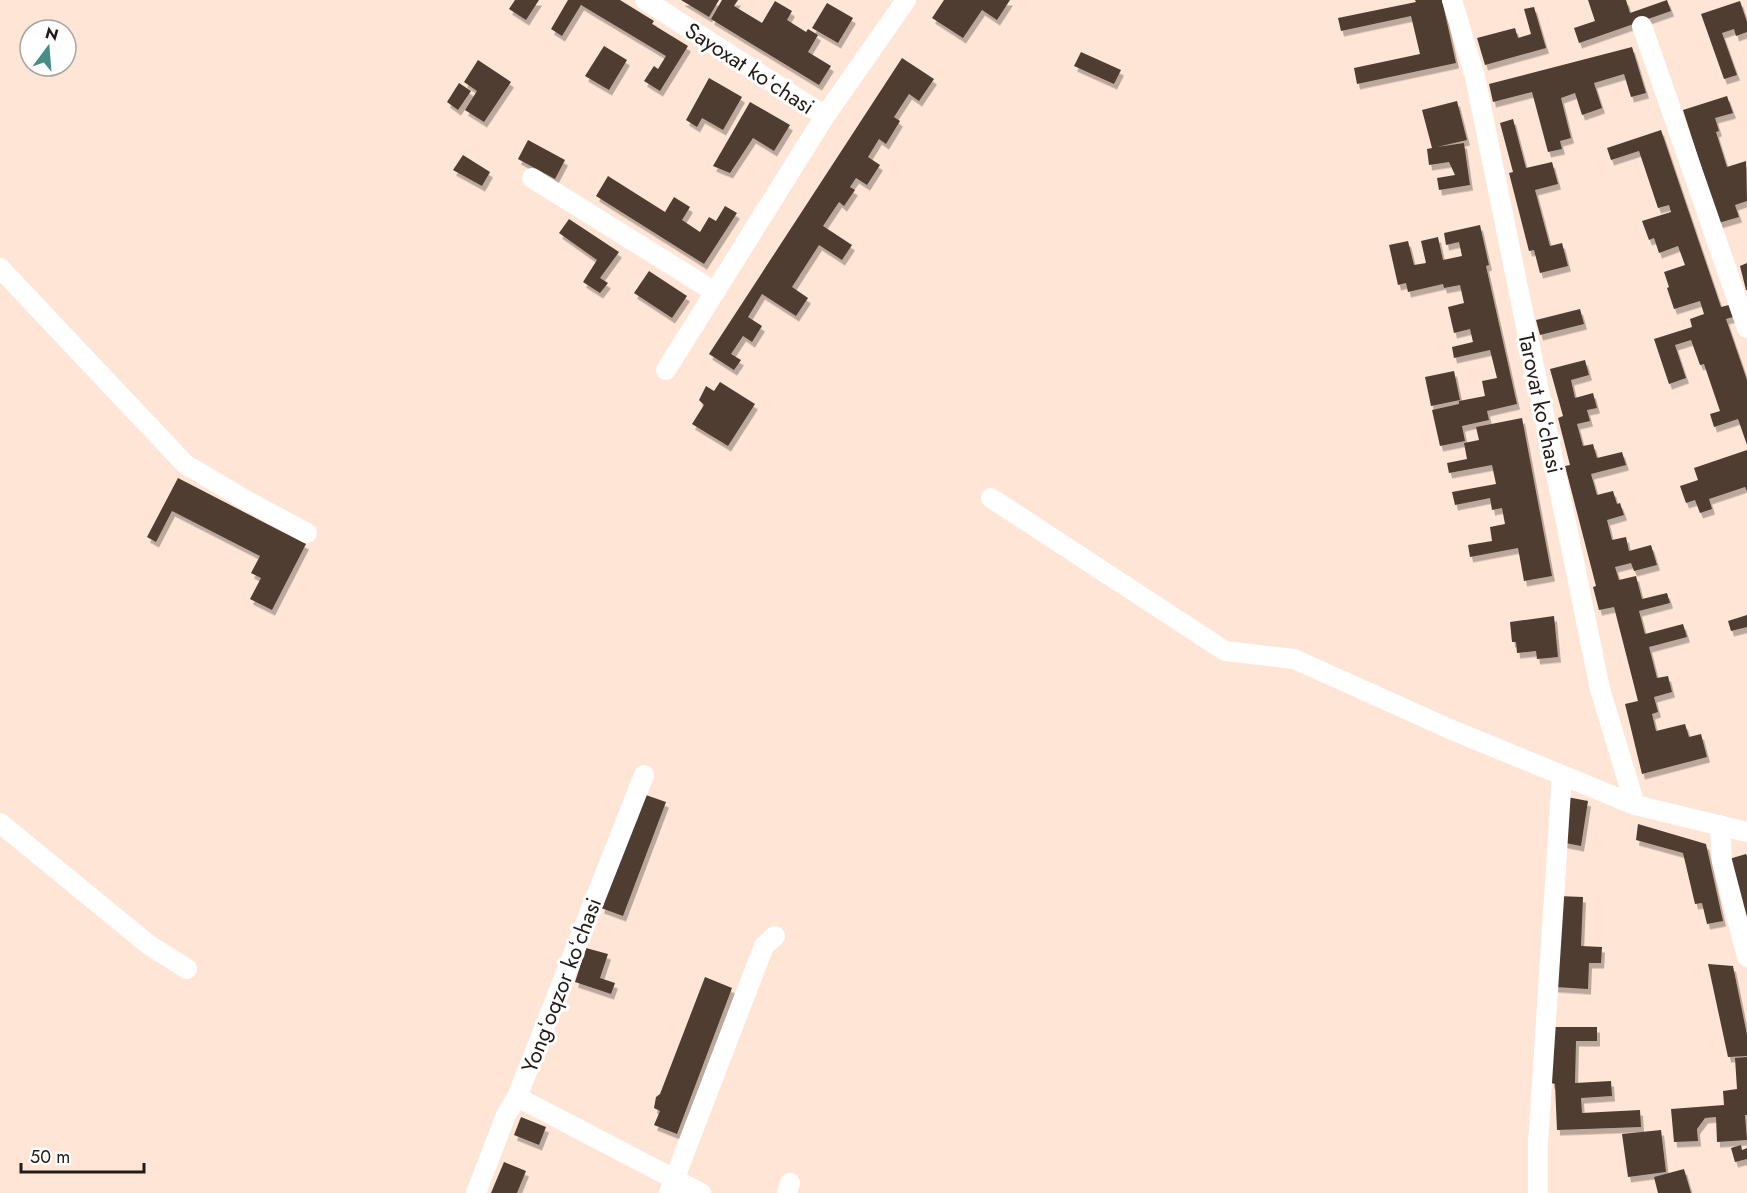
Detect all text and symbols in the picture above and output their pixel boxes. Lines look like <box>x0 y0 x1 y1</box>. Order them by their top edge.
street label: Sayoxat koʻchasi <box>679 14 821 122</box>
north arrow <box>18 18 78 78</box>
text: N <box>43 21 61 47</box>
street label: Tarovat koʻchasi <box>1510 330 1572 476</box>
street label: Yongʻoqzor koʻchasi <box>513 893 609 1077</box>
scale bar <box>21 1136 144 1174</box>
text: 50 m <box>30 1144 70 1170</box>

